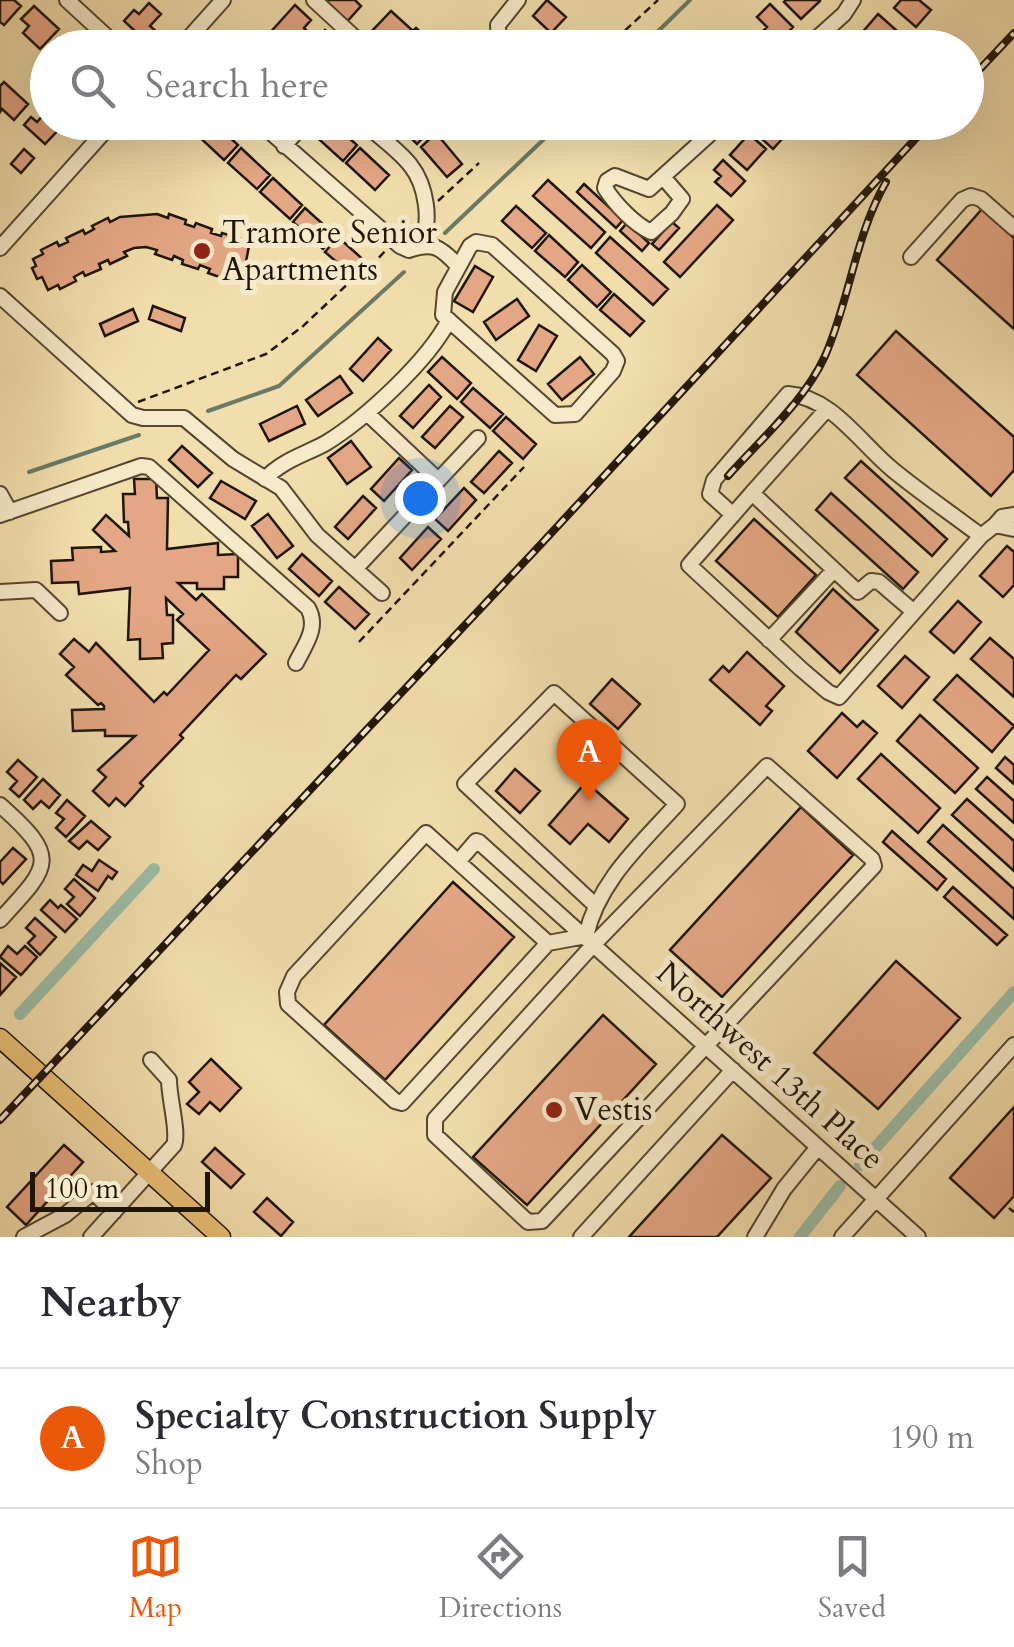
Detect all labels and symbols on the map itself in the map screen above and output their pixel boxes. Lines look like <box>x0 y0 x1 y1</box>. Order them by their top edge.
place label: Tramore Senior Apartments <box>222 211 437 292</box>
marker: Tramore Senior Apartments <box>191 240 213 262</box>
your location <box>395 473 446 524</box>
pin: A <box>556 718 622 801</box>
street label: Northwest 13th Place <box>647 952 893 1180</box>
place label: Vestis <box>574 1088 653 1132</box>
marker: Vestis <box>543 1099 565 1121</box>
scale bar <box>30 1167 210 1212</box>

